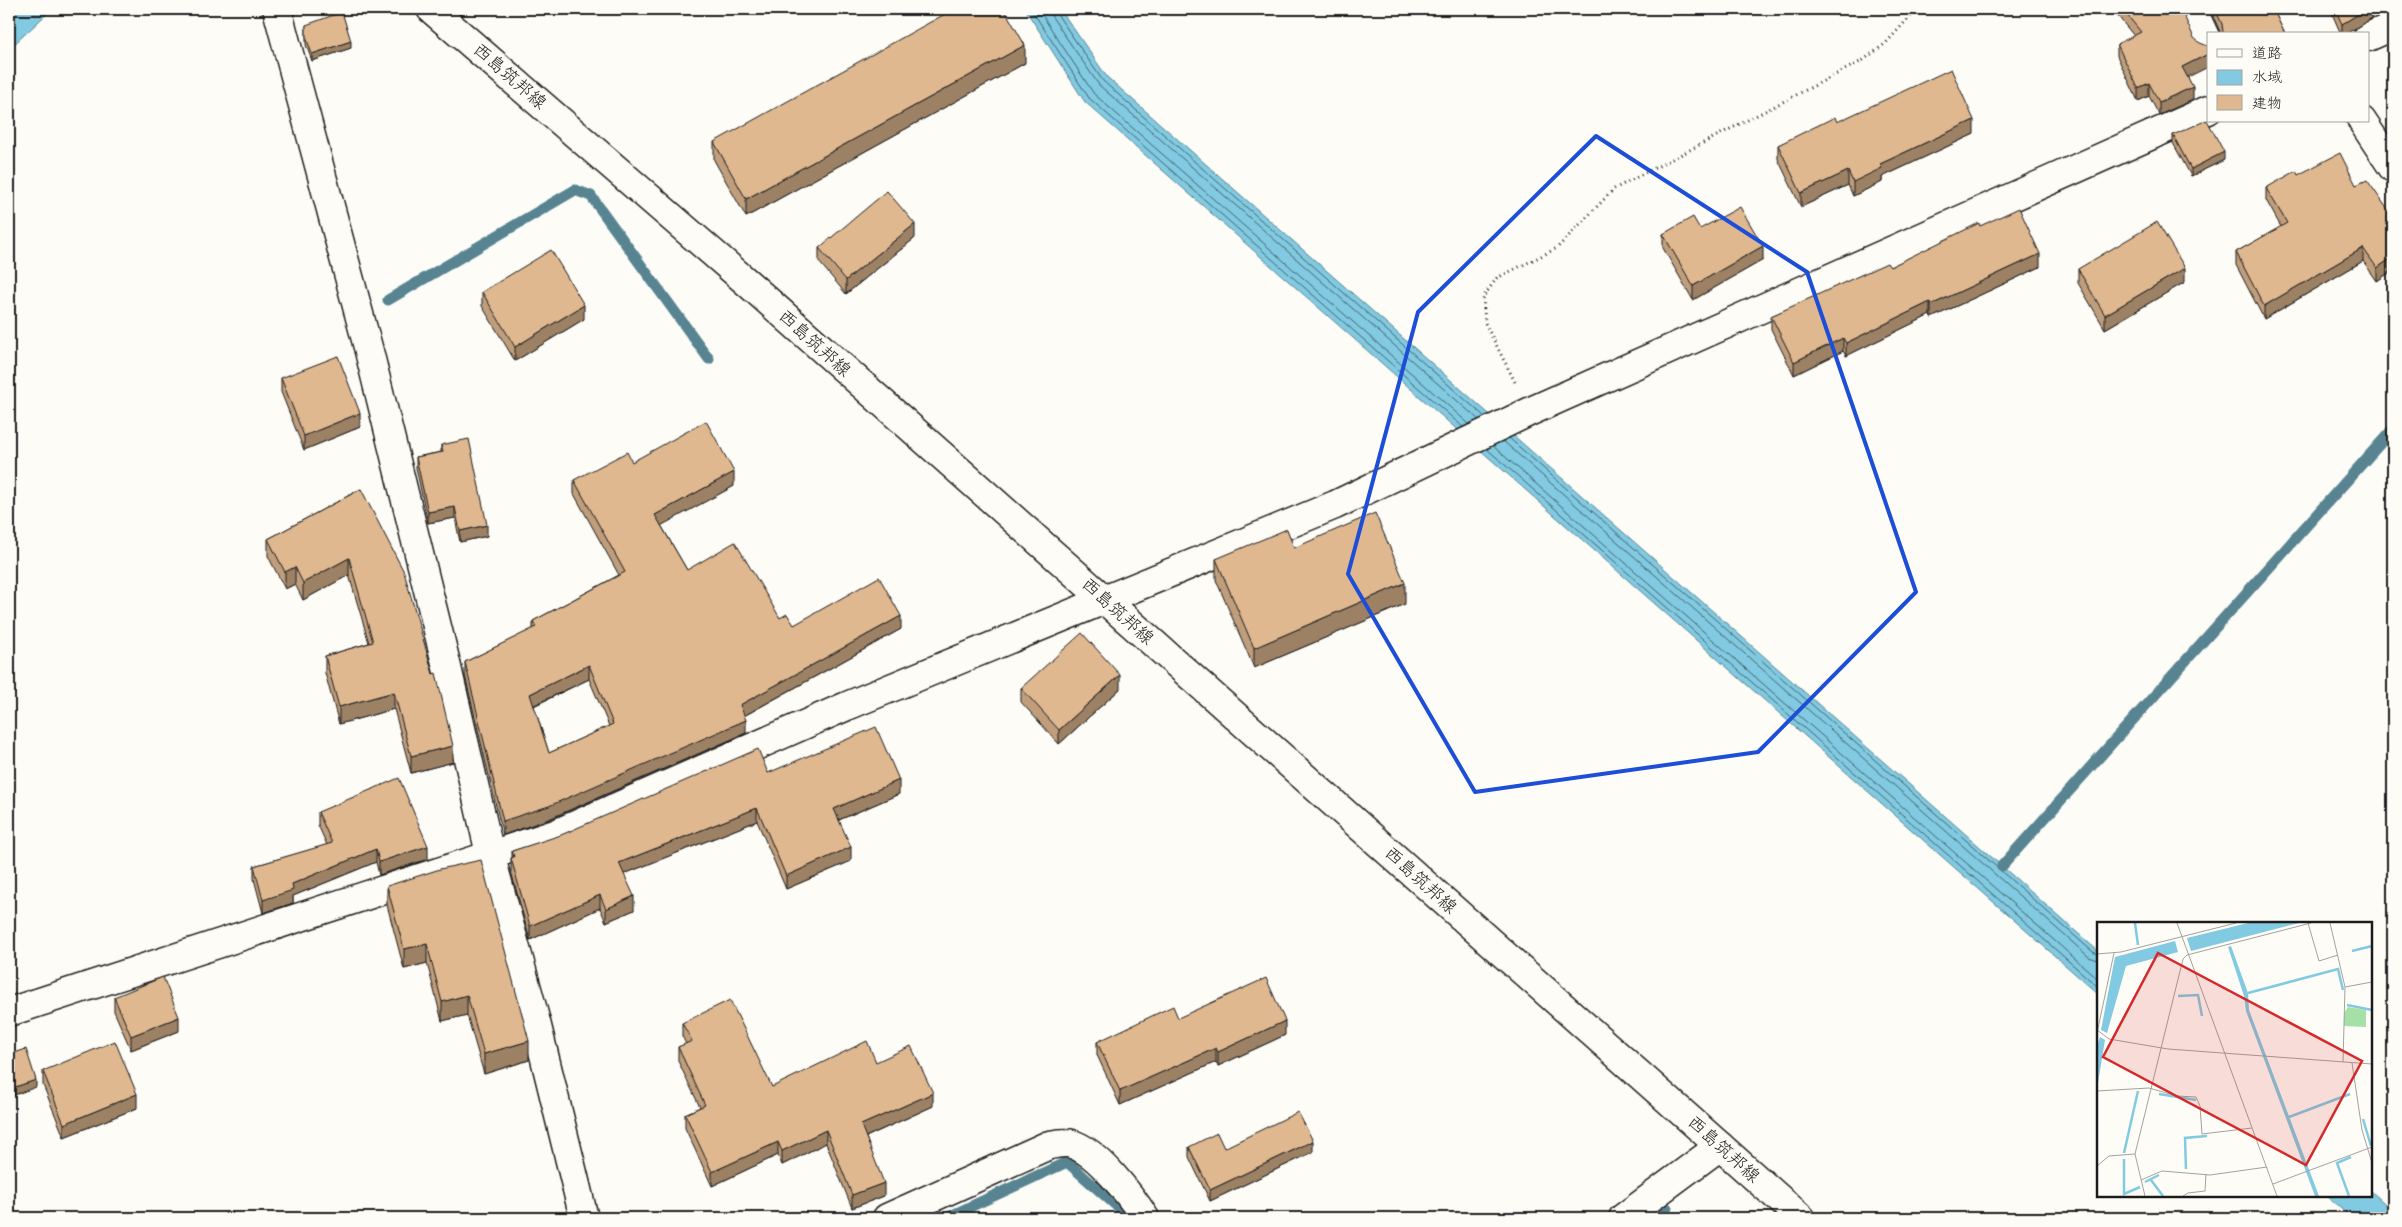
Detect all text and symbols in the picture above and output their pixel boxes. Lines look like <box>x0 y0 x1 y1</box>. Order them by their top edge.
legend <box>2207 32 2370 122</box>
street label: 西島筑邦線 <box>466 38 551 117</box>
text: 道路 <box>2252 43 2282 65</box>
text: 水域 <box>2252 67 2282 89</box>
text: 建物 <box>2252 93 2282 115</box>
street label: 西島筑邦線 <box>772 305 856 384</box>
street label: 西島筑邦線 <box>1075 573 1159 652</box>
street label: 西島筑邦線 <box>1378 842 1462 921</box>
inset map <box>2097 922 2372 1197</box>
street label: 西島筑邦線 <box>1681 1111 1765 1190</box>

